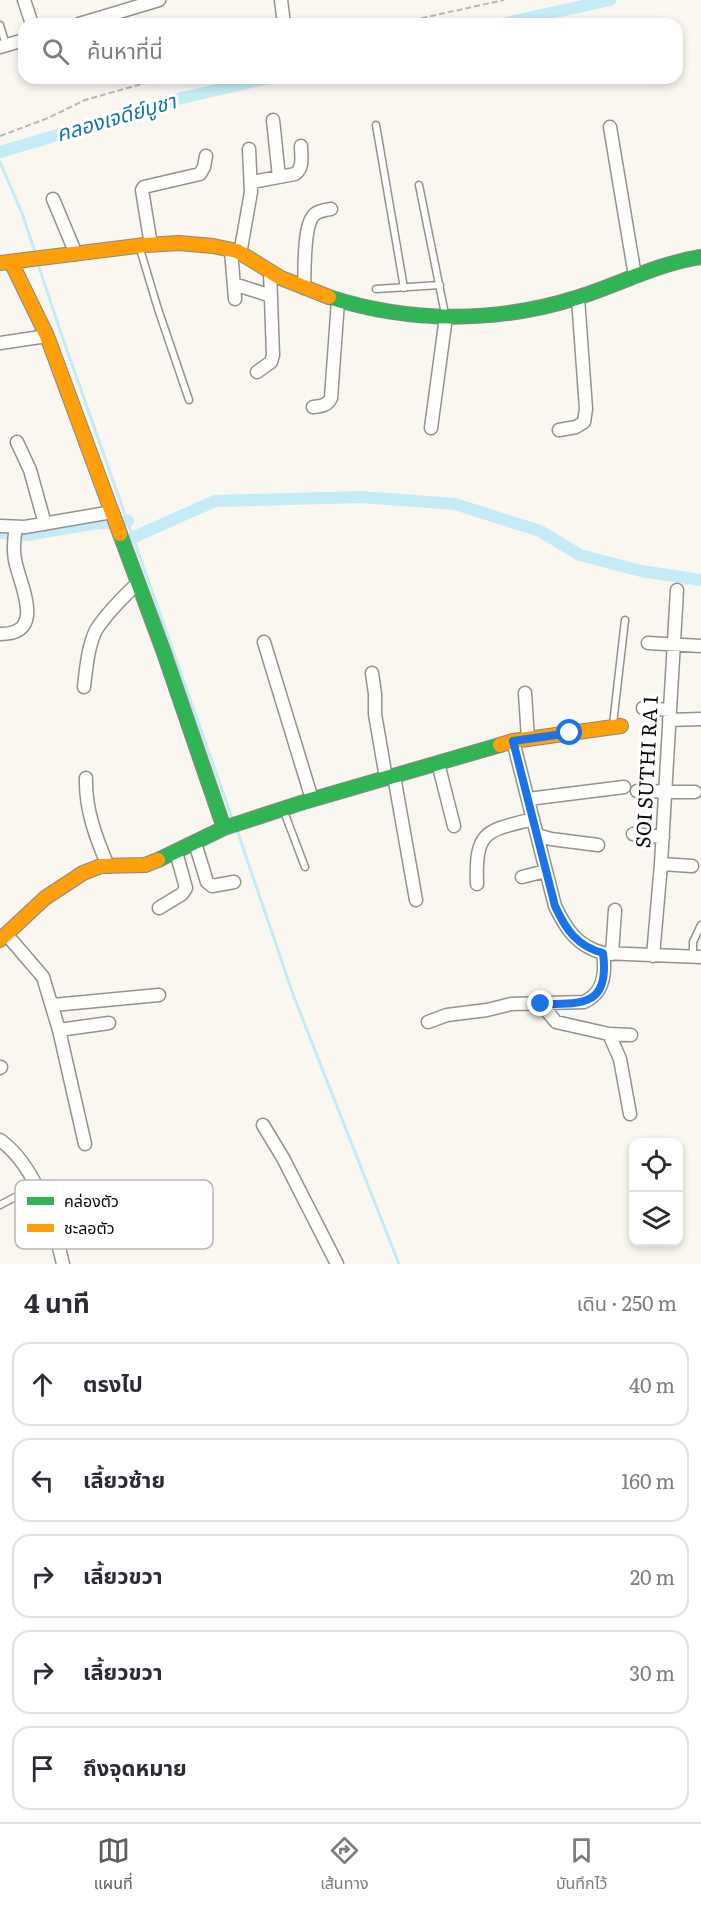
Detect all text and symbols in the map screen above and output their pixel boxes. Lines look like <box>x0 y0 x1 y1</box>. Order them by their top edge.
search box <box>18 18 683 84</box>
text: ค้นหาที่นี่ <box>87 33 163 66</box>
icon: search <box>39 35 72 68</box>
water label: คลองเจดีย์บูชา <box>52 83 180 147</box>
street label: SOI SUTHI RA 1 <box>626 695 664 849</box>
route start <box>556 719 582 745</box>
route end <box>527 990 553 1016</box>
map controls <box>629 1138 683 1246</box>
button: locate <box>629 1138 683 1192</box>
legend <box>15 1180 213 1249</box>
text: คล่องตัว <box>64 1188 119 1212</box>
button: layers <box>629 1192 683 1246</box>
text: ชะลอตัว <box>64 1215 115 1239</box>
text: 4 นาที <box>24 1282 90 1321</box>
text: เดิน · 250 m <box>577 1287 677 1317</box>
text: ตรงไป <box>83 1366 143 1399</box>
icon: ahead <box>26 1368 59 1401</box>
text: 40 m <box>629 1369 675 1399</box>
text: เลี้ยวซ้าย <box>83 1462 165 1495</box>
icon: left <box>26 1464 59 1497</box>
text: 160 m <box>621 1465 675 1495</box>
text: เลี้ยวขวา <box>83 1558 163 1591</box>
icon: right <box>26 1560 59 1593</box>
text: 20 m <box>630 1561 675 1591</box>
text: เลี้ยวขวา <box>83 1654 163 1687</box>
icon: right <box>26 1656 59 1689</box>
text: 30 m <box>629 1657 675 1687</box>
text: ถึงจุดหมาย <box>83 1750 187 1783</box>
icon: arrive <box>26 1752 59 1785</box>
tab: แผนที่ <box>94 1834 133 1896</box>
tab: เส้นทาง <box>320 1834 368 1896</box>
tab: บันทึกไว้ <box>556 1834 607 1896</box>

